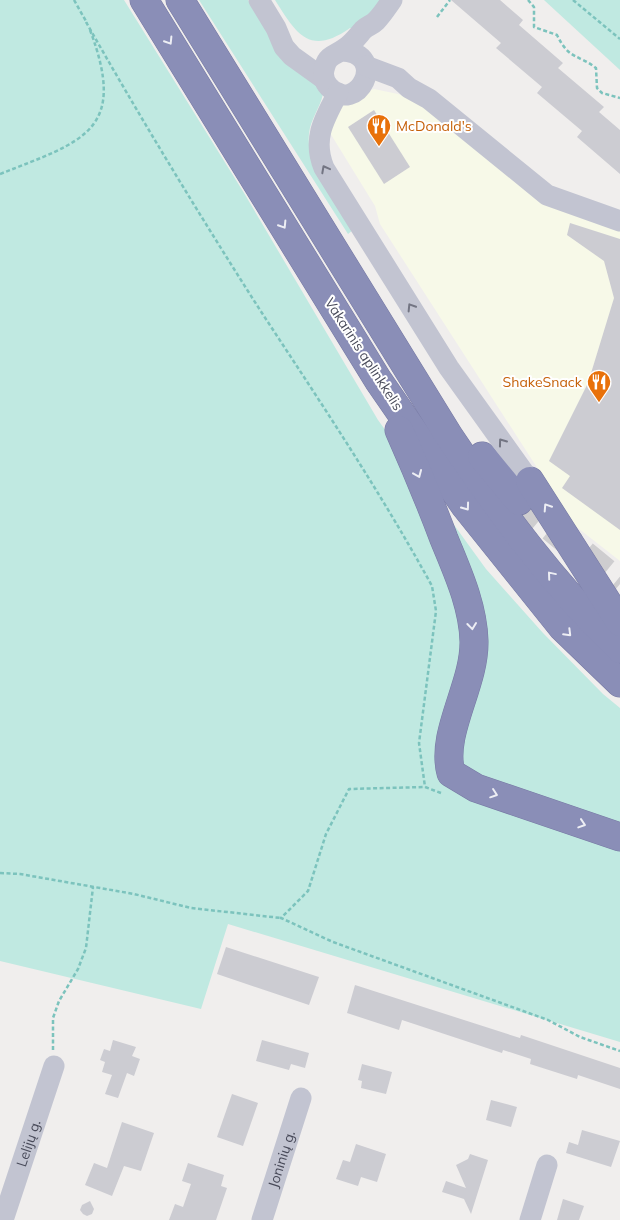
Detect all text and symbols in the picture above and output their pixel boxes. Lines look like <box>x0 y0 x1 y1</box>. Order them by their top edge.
one-way arrow <box>163 36 173 45</box>
restaurant icon: McDonald's <box>366 113 392 147</box>
place label: McDonald's <box>396 117 472 135</box>
one-way arrow <box>321 165 331 174</box>
one-way arrow <box>276 220 286 229</box>
street label: Vakarinis aplinkkelis <box>321 294 407 414</box>
one-way arrow <box>407 303 417 312</box>
restaurant icon: ShakeSnack <box>586 369 612 403</box>
place label: ShakeSnack <box>503 373 583 391</box>
one-way arrow <box>499 438 508 447</box>
one-way arrow <box>412 469 422 477</box>
one-way arrow <box>460 501 469 510</box>
one-way arrow <box>543 503 553 512</box>
one-way arrow <box>548 571 557 580</box>
one-way arrow <box>466 622 477 630</box>
one-way arrow <box>562 627 571 636</box>
one-way arrow <box>490 788 498 798</box>
one-way arrow <box>577 819 586 829</box>
street label: Lelijų g. <box>12 1117 45 1169</box>
street label: Joninių g. <box>264 1128 299 1190</box>

